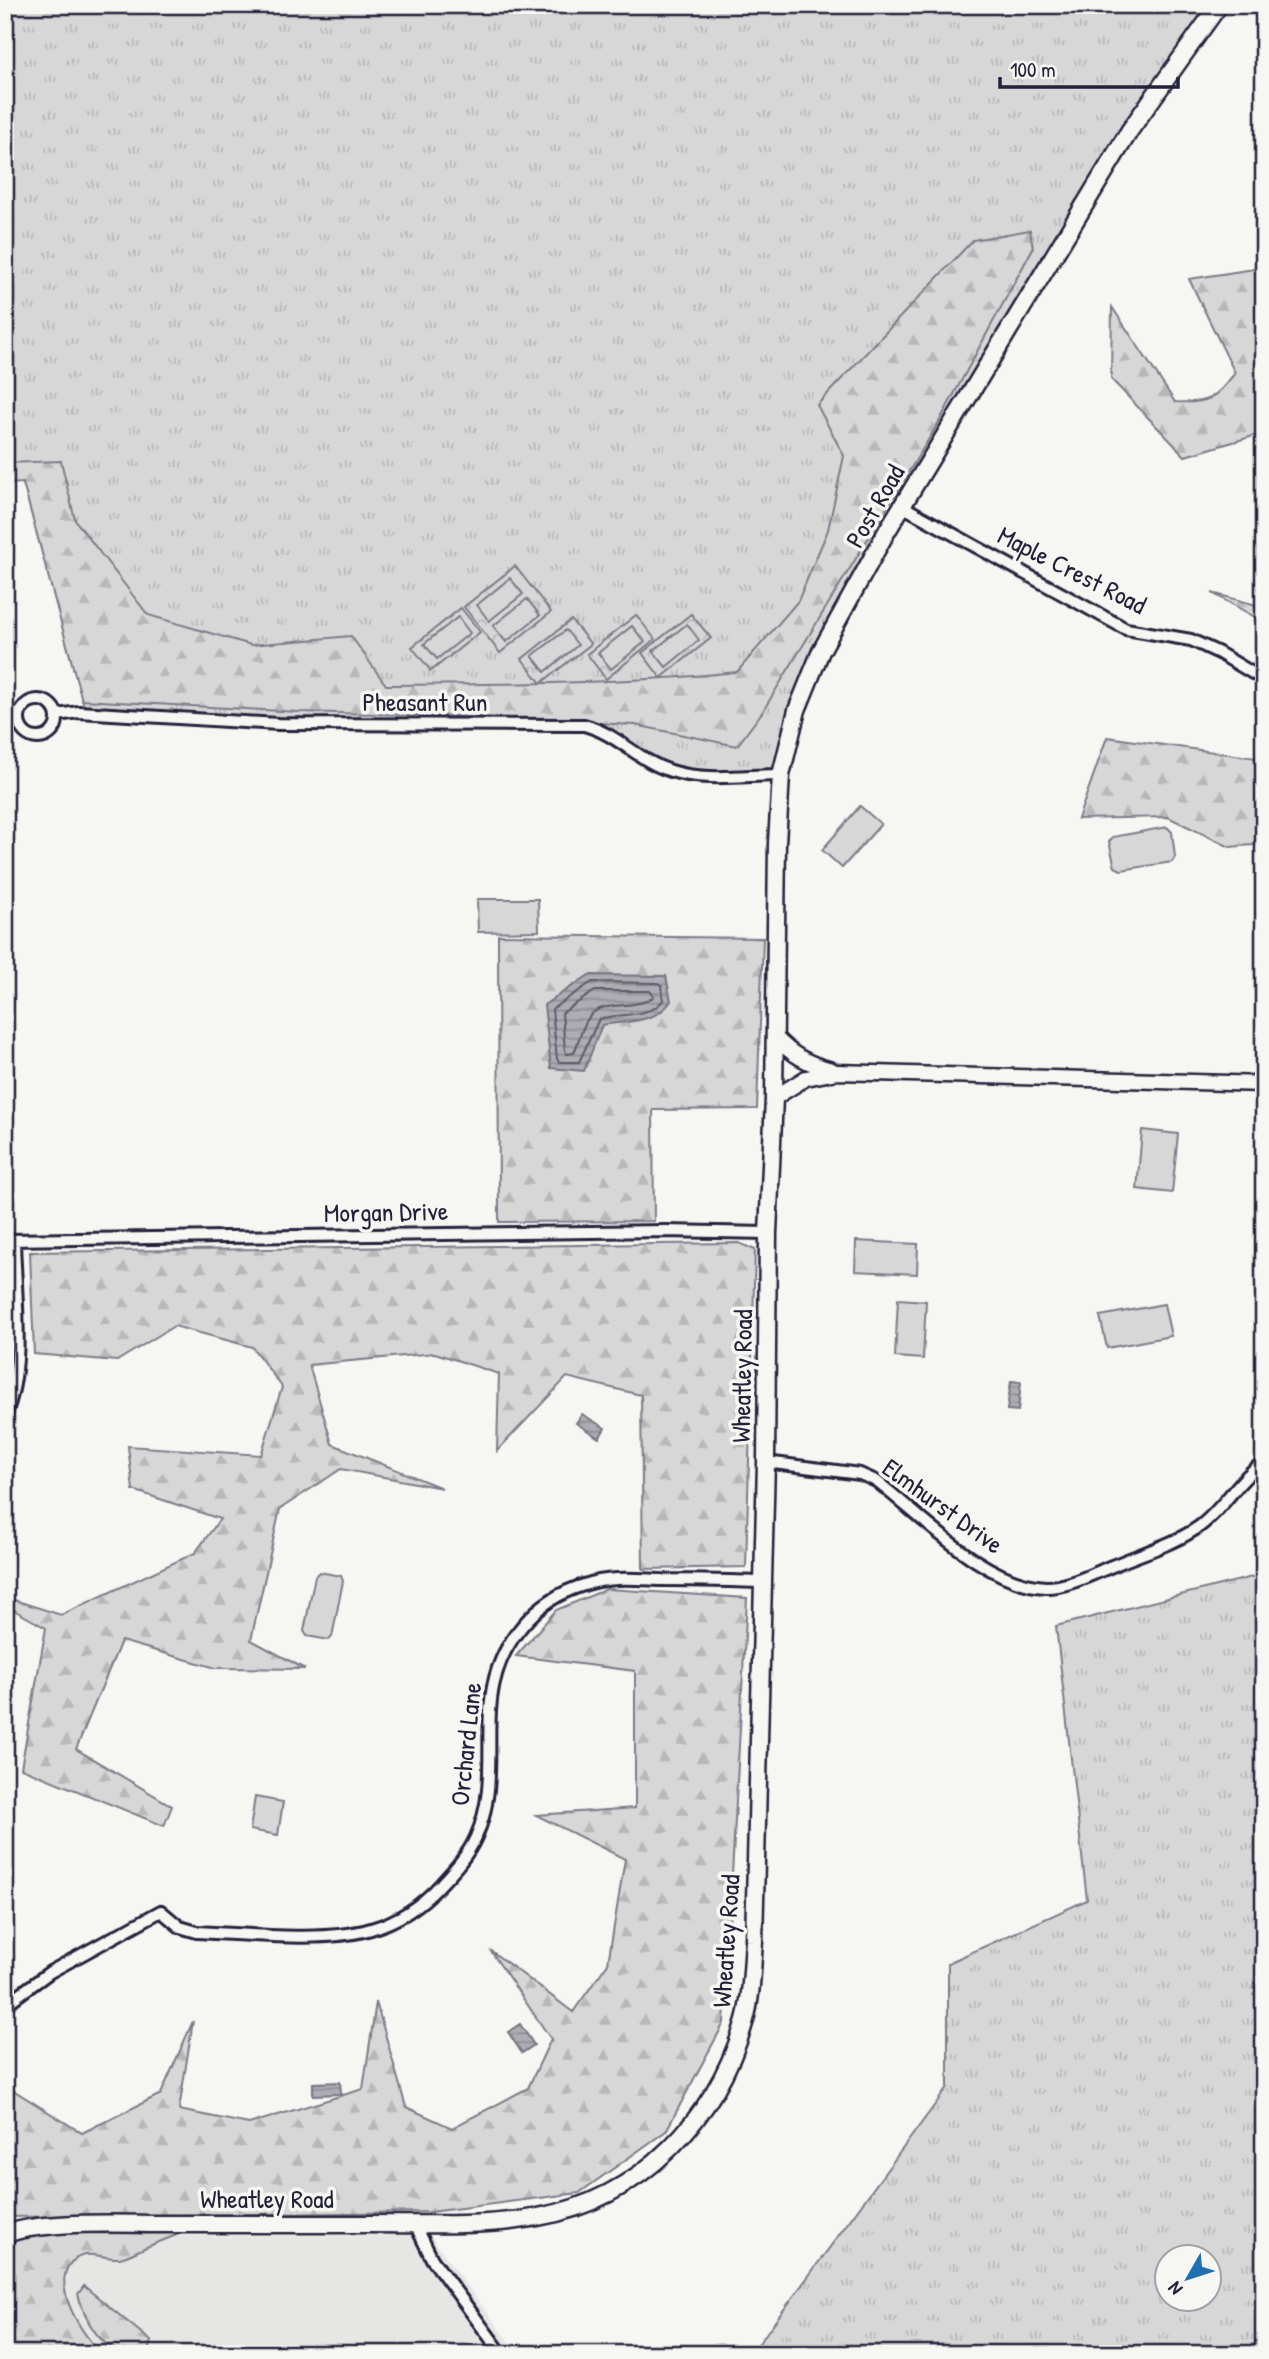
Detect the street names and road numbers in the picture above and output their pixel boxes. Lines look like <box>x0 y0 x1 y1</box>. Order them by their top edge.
street label: Post Road <box>837 458 912 554</box>
street label: Maple Crest Road <box>992 517 1152 622</box>
street label: Pheasant Run <box>363 684 487 719</box>
street label: Morgan Drive <box>324 1193 448 1230</box>
street label: Wheatley Road <box>723 1309 760 1443</box>
street label: Elmhurst Drive <box>876 1450 1011 1561</box>
street label: Orchard Lane <box>442 1681 489 1807</box>
street label: Wheatley Road <box>703 1873 748 2009</box>
street label: Wheatley Road <box>200 2181 334 2216</box>

